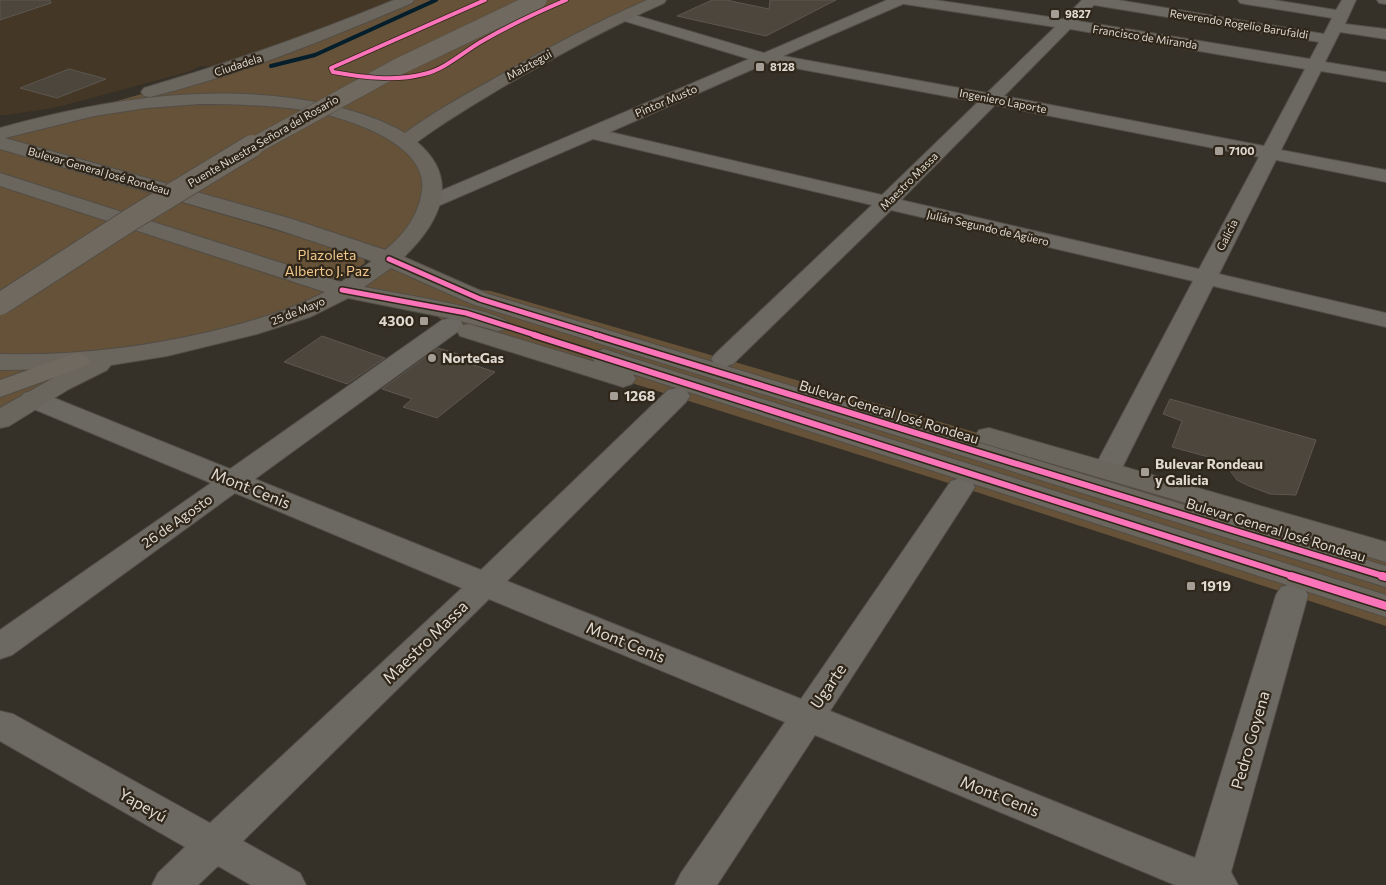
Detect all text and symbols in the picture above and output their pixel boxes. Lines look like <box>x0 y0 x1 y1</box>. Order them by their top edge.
street label: Reverendo Rogelio Barufaldi <box>1169 6 1309 41</box>
place label: 9827 <box>1065 7 1091 20</box>
marker: 9827 <box>1049 8 1061 20</box>
street label: Francisco de Miranda <box>1092 22 1198 51</box>
street label: Maiztegui <box>504 47 554 82</box>
street label: Ciudadela <box>212 51 263 78</box>
place label: 8128 <box>770 60 795 73</box>
marker: 8128 <box>754 61 766 73</box>
street label: Pintor Musto <box>633 81 699 119</box>
street label: Ingeniero Laporte <box>958 86 1048 115</box>
street label: Puente Nuestra Señora del Rosario <box>185 92 341 189</box>
street label: Bulevar General José Rondeau <box>26 144 172 198</box>
place label: 7100 <box>1229 144 1255 157</box>
marker: 7100 <box>1213 145 1225 157</box>
street label: Maestro Massa <box>877 149 940 212</box>
street label: Julián Segundo de Agüero <box>925 207 1051 249</box>
street label: Galicia <box>1213 217 1240 253</box>
park label: Plazoleta Alberto J. Paz <box>285 246 369 279</box>
street label: 25 de Mayo <box>269 294 327 327</box>
place label: 4300 <box>379 312 414 329</box>
marker: 4300 <box>418 315 430 327</box>
place label: NorteGas <box>442 349 504 366</box>
marker: NorteGas <box>426 352 438 364</box>
street label: Bulevar General José Rondeau <box>797 376 981 447</box>
place label: 1268 <box>624 387 656 404</box>
marker: 1268 <box>608 390 620 402</box>
place label: Bulevar Rondeau y Galicia <box>1155 455 1263 488</box>
street label: Mont Cenis <box>209 463 293 512</box>
marker: Bulevar Rondeau y Galicia <box>1139 466 1151 478</box>
street label: 26 de Agosto <box>138 490 215 551</box>
street label: Bulevar General José Rondeau <box>1184 494 1368 565</box>
place label: 1919 <box>1201 577 1231 594</box>
marker: 1919 <box>1185 580 1197 592</box>
street label: Maestro Massa <box>378 596 471 687</box>
street label: Mont Cenis <box>584 617 668 666</box>
street label: Ugarte <box>806 660 849 712</box>
street label: Pedro Goyena <box>1226 689 1273 791</box>
street label: Mont Cenis <box>958 771 1042 820</box>
street label: Yapeyú <box>116 784 171 826</box>

